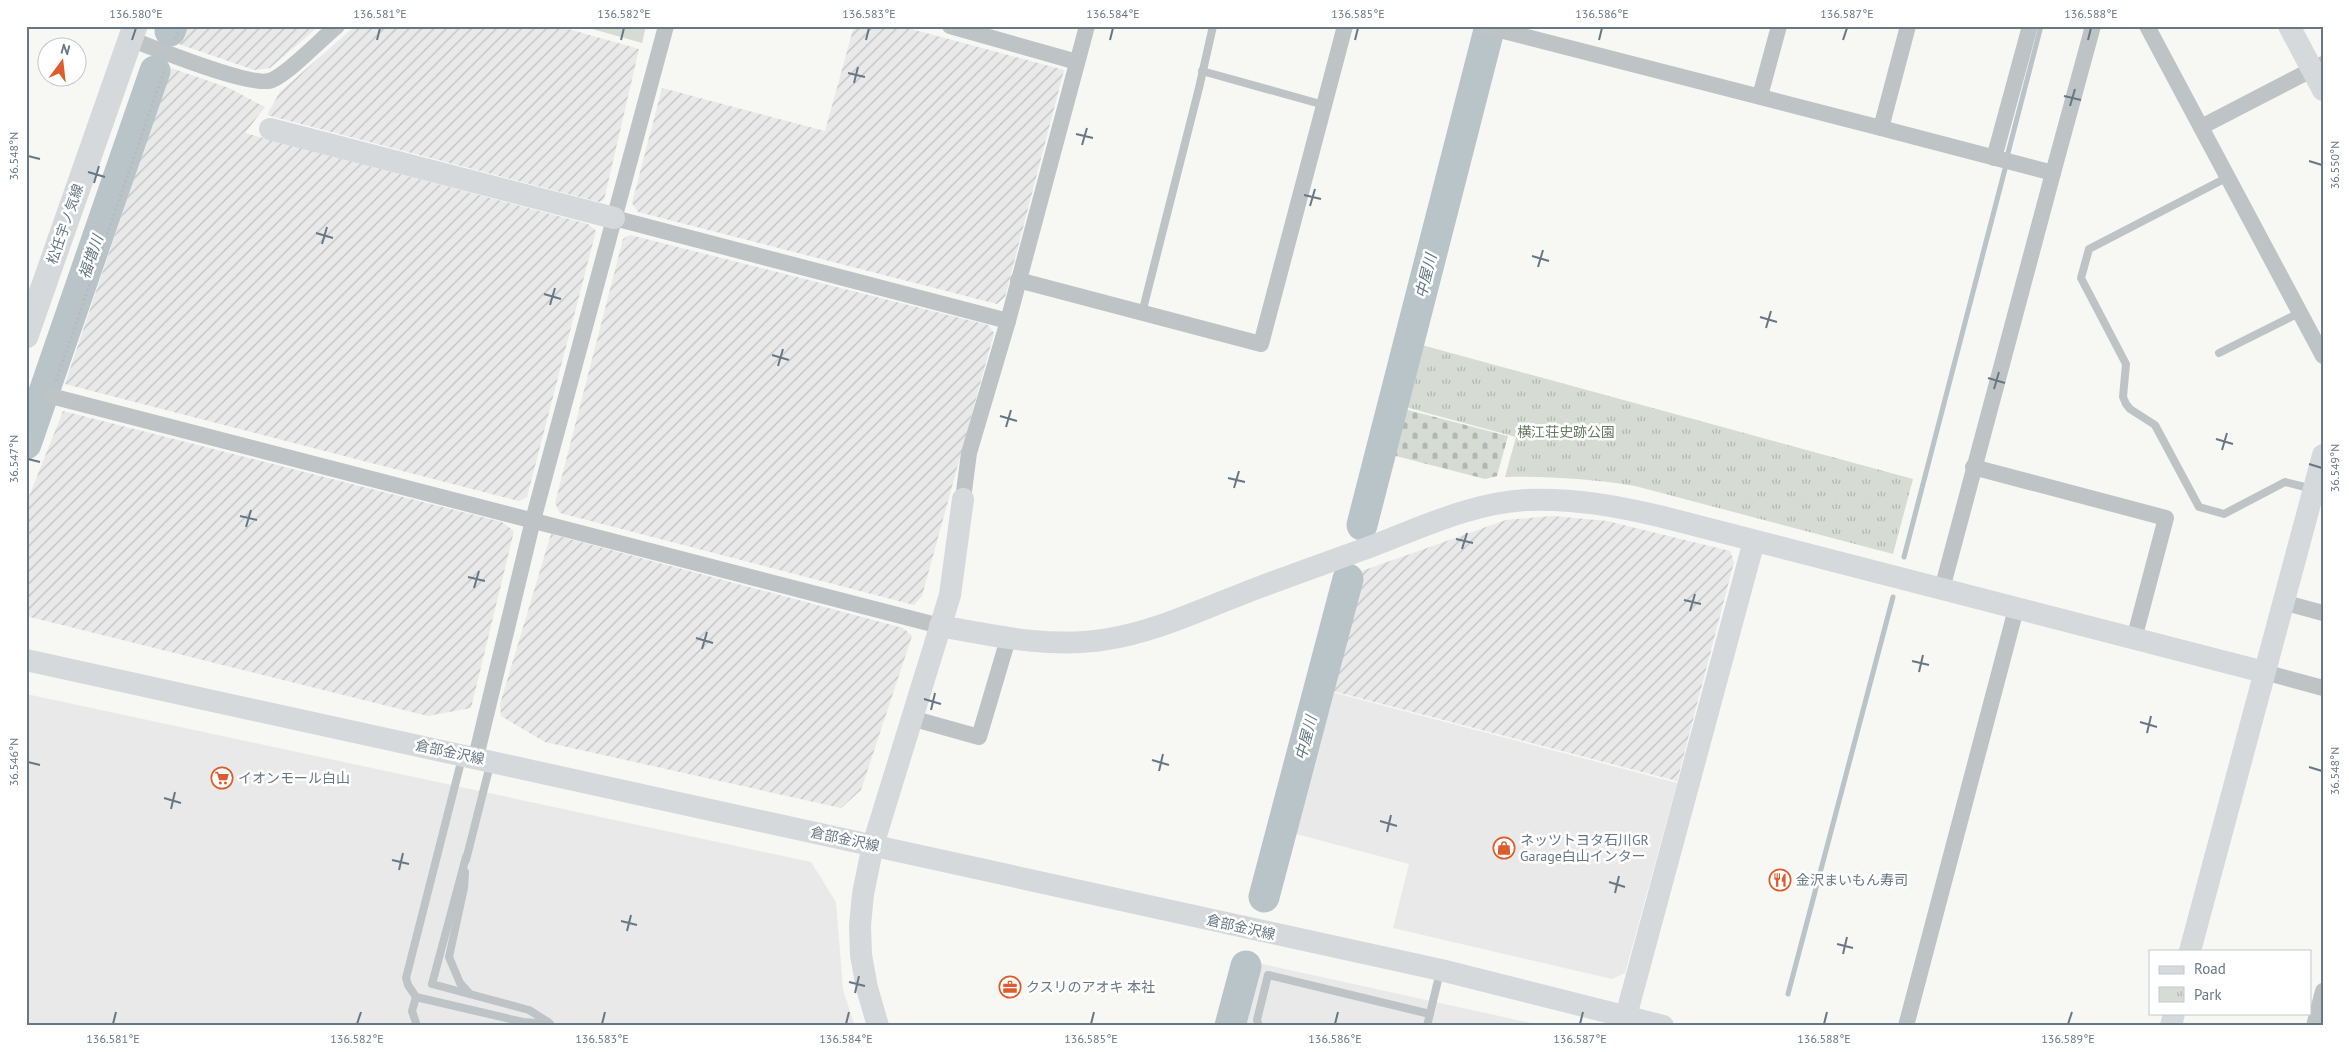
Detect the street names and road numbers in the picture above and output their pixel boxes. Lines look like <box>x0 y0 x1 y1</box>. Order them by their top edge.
street label: 松任宇ノ気線 <box>43 181 87 267</box>
street label: 倉部金沢線 <box>414 736 486 768</box>
street label: 倉部金沢線 <box>809 823 881 855</box>
street label: 倉部金沢線 <box>1205 910 1277 944</box>

